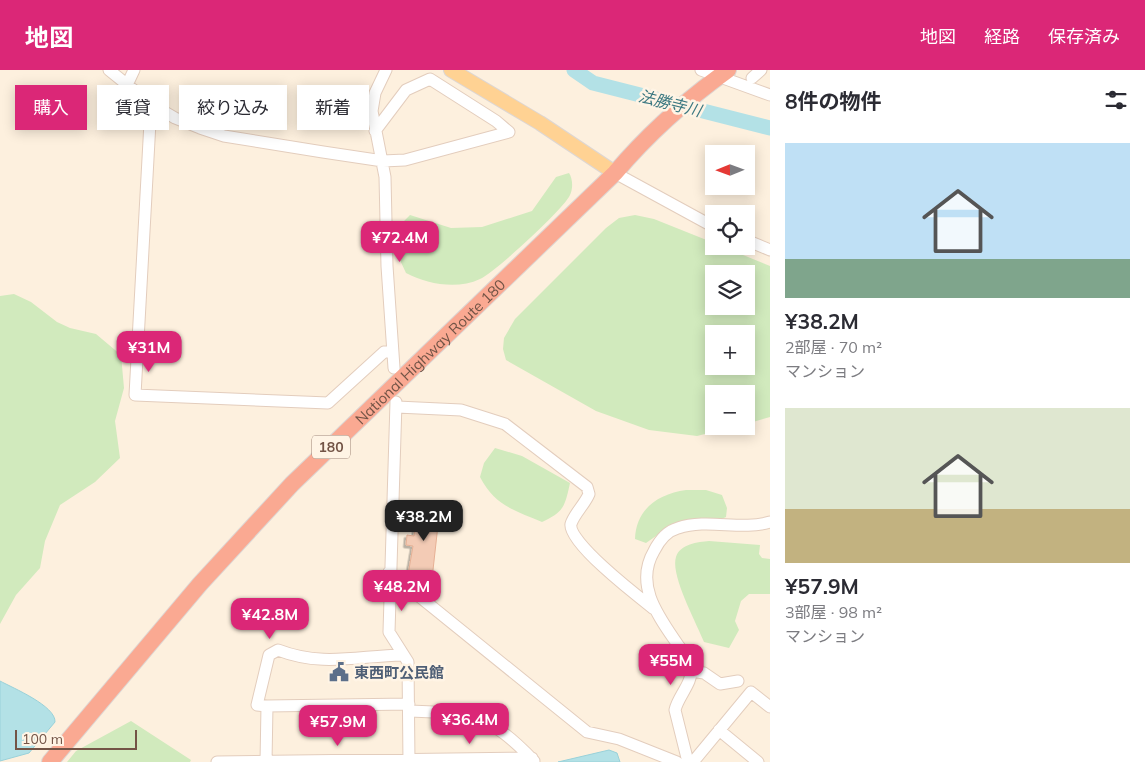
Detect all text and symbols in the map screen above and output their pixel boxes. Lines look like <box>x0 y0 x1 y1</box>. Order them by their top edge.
text: 地図 <box>25 22 73 52</box>
text: 地図 <box>920 25 956 48</box>
text: 経路 <box>984 25 1020 48</box>
text: 保存済み <box>1048 25 1120 48</box>
chip: 購入 <box>15 85 87 130</box>
chip: 賃貸 <box>97 85 169 130</box>
chip: 絞り込み <box>179 85 287 130</box>
chip: 新着 <box>297 85 369 130</box>
water label: 法勝寺川 <box>637 86 705 121</box>
icon: filters <box>1102 86 1130 114</box>
text: 8件の物件 <box>785 88 882 114</box>
north arrow <box>705 145 755 195</box>
map controls <box>705 145 755 435</box>
icon: home <box>913 176 1003 266</box>
button: locate <box>705 205 755 255</box>
pin: ¥72.4M <box>359 220 441 263</box>
text: ¥72.4M <box>372 227 428 247</box>
button: layers <box>705 265 755 315</box>
street label: National Highway Route 180 <box>351 275 509 428</box>
text: ¥38.2M <box>785 308 859 334</box>
button: + <box>705 325 755 375</box>
pin: ¥31M <box>119 330 179 373</box>
text: ¥31M <box>128 337 170 357</box>
text: 2部屋 · 70 m² <box>785 337 882 357</box>
text: マンション <box>785 361 865 381</box>
button: − <box>705 385 755 435</box>
road number: 180 <box>312 436 350 458</box>
icon: home <box>913 441 1003 531</box>
pin: ¥38.2M <box>383 500 465 542</box>
text: ¥38.2M <box>396 506 452 526</box>
pin: ¥48.2M <box>361 570 443 612</box>
text: ¥57.9M <box>785 573 859 599</box>
text: ¥48.2M <box>374 576 430 596</box>
pin: ¥42.8M <box>229 598 311 640</box>
text: 3部屋 · 98 m² <box>785 602 882 622</box>
text: ¥42.8M <box>242 604 298 624</box>
text: マンション <box>785 626 865 646</box>
pin: ¥55M <box>641 644 701 686</box>
text: ¥55M <box>650 650 692 670</box>
public building icon: 東西町公民館 <box>328 661 350 683</box>
place label: 東西町公民館 <box>354 663 444 682</box>
pin: ¥36.4M <box>429 702 511 745</box>
pin: ¥57.9M <box>297 704 379 747</box>
text: ¥36.4M <box>442 709 498 729</box>
text: ¥57.9M <box>310 711 366 731</box>
scale bar <box>15 727 138 750</box>
text: 100 m <box>22 730 63 748</box>

